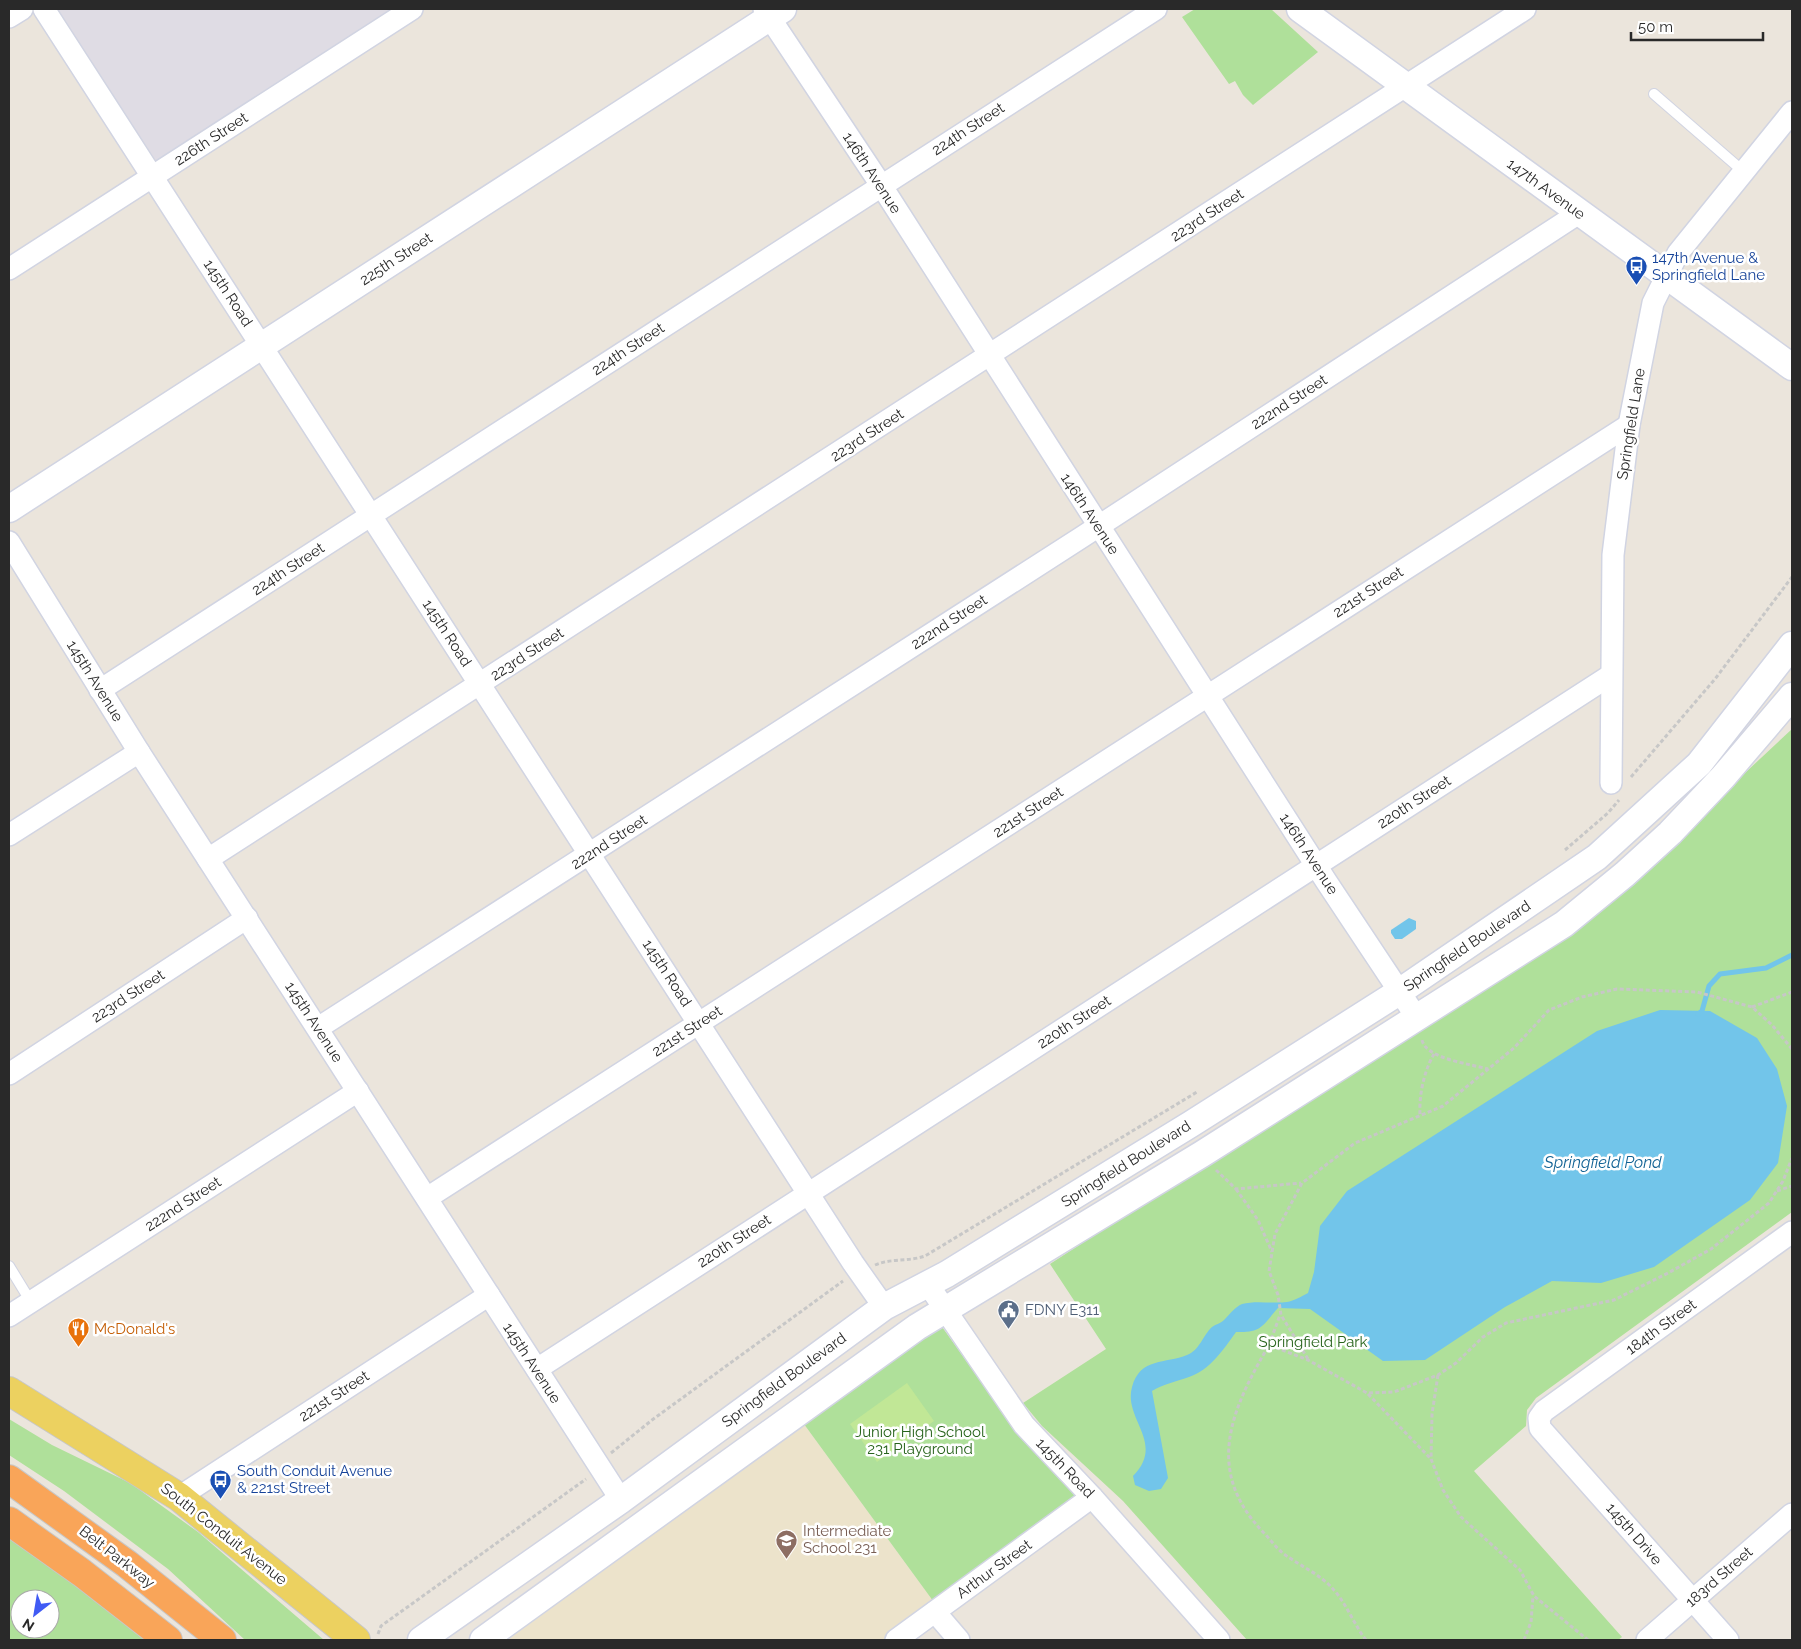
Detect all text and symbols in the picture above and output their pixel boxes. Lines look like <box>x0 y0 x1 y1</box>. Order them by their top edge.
scale bar <box>1631 10 1764 42</box>
text: 50 m <box>1638 18 1673 36</box>
street label: 224th Street <box>928 99 1008 159</box>
street label: 226th Street <box>171 109 251 169</box>
street label: 146th Avenue <box>839 129 905 217</box>
street label: 147th Avenue <box>1503 155 1589 224</box>
street label: 223rd Street <box>1167 185 1247 245</box>
street label: 225th Street <box>356 229 436 289</box>
place label: 147th Avenue & Springfield Lane <box>1652 249 1765 284</box>
bus stop icon: 147th Avenue & Springfield Lane <box>1624 255 1648 286</box>
street label: 145th Road <box>200 256 256 330</box>
street label: 224th Street <box>588 319 668 379</box>
street label: Springfield Lane <box>1613 367 1649 481</box>
street label: 222nd Street <box>1248 371 1330 433</box>
street label: 223rd Street <box>827 405 907 465</box>
street label: 146th Avenue <box>1057 470 1123 558</box>
street label: 224th Street <box>248 539 328 599</box>
street label: 221st Street <box>1330 563 1406 621</box>
street label: 222nd Street <box>908 591 990 653</box>
street label: 145th Road <box>419 596 475 670</box>
street label: 223rd Street <box>487 624 567 684</box>
street label: 145th Avenue <box>63 637 127 725</box>
street label: 220th Street <box>1374 772 1454 832</box>
street label: 221st Street <box>990 783 1066 841</box>
street label: 146th Avenue <box>1276 810 1342 898</box>
street label: 222nd Street <box>568 811 650 873</box>
street label: Springfield Boulevard <box>1400 897 1534 995</box>
street label: 145th Road <box>639 936 695 1010</box>
street label: 223rd Street <box>88 966 168 1026</box>
street label: 145th Avenue <box>281 978 347 1066</box>
street label: 220th Street <box>1034 992 1114 1052</box>
street label: 221st Street <box>649 1002 725 1060</box>
street label: Springfield Boulevard <box>1058 1117 1194 1211</box>
water label: Springfield Pond <box>1543 1153 1662 1172</box>
street label: 222nd Street <box>142 1173 224 1235</box>
street label: 220th Street <box>694 1211 774 1271</box>
street label: 184th Street <box>1622 1295 1700 1359</box>
public building icon: FDNY E311 <box>997 1298 1021 1329</box>
place label: FDNY E311 <box>1025 1301 1100 1319</box>
restaurant icon: McDonald's <box>66 1317 90 1348</box>
street label: 145th Avenue <box>499 1319 565 1407</box>
place label: McDonald's <box>94 1320 175 1338</box>
street label: Springfield Boulevard <box>718 1329 850 1431</box>
park label: Springfield Park <box>1258 1333 1368 1351</box>
street label: 221st Street <box>296 1367 372 1425</box>
park label: Junior High School 231 Playground <box>855 1423 986 1458</box>
street label: 145th Road <box>1032 1434 1098 1502</box>
place label: South Conduit Avenue & 221st Street <box>237 1462 392 1497</box>
bus stop icon: South Conduit Avenue & 221st Street <box>209 1468 233 1499</box>
street label: South Conduit Avenue <box>157 1479 291 1589</box>
street label: 145th Drive <box>1602 1499 1666 1569</box>
street label: Belt Parkway <box>76 1522 158 1592</box>
place label: Intermediate School 231 <box>803 1522 892 1557</box>
school or university icon: Intermediate School 231 <box>775 1528 799 1559</box>
street label: Arthur Street <box>953 1536 1035 1602</box>
street label: 183rd Street <box>1682 1543 1756 1611</box>
north arrow <box>10 1589 60 1639</box>
text: N <box>20 1616 37 1635</box>

